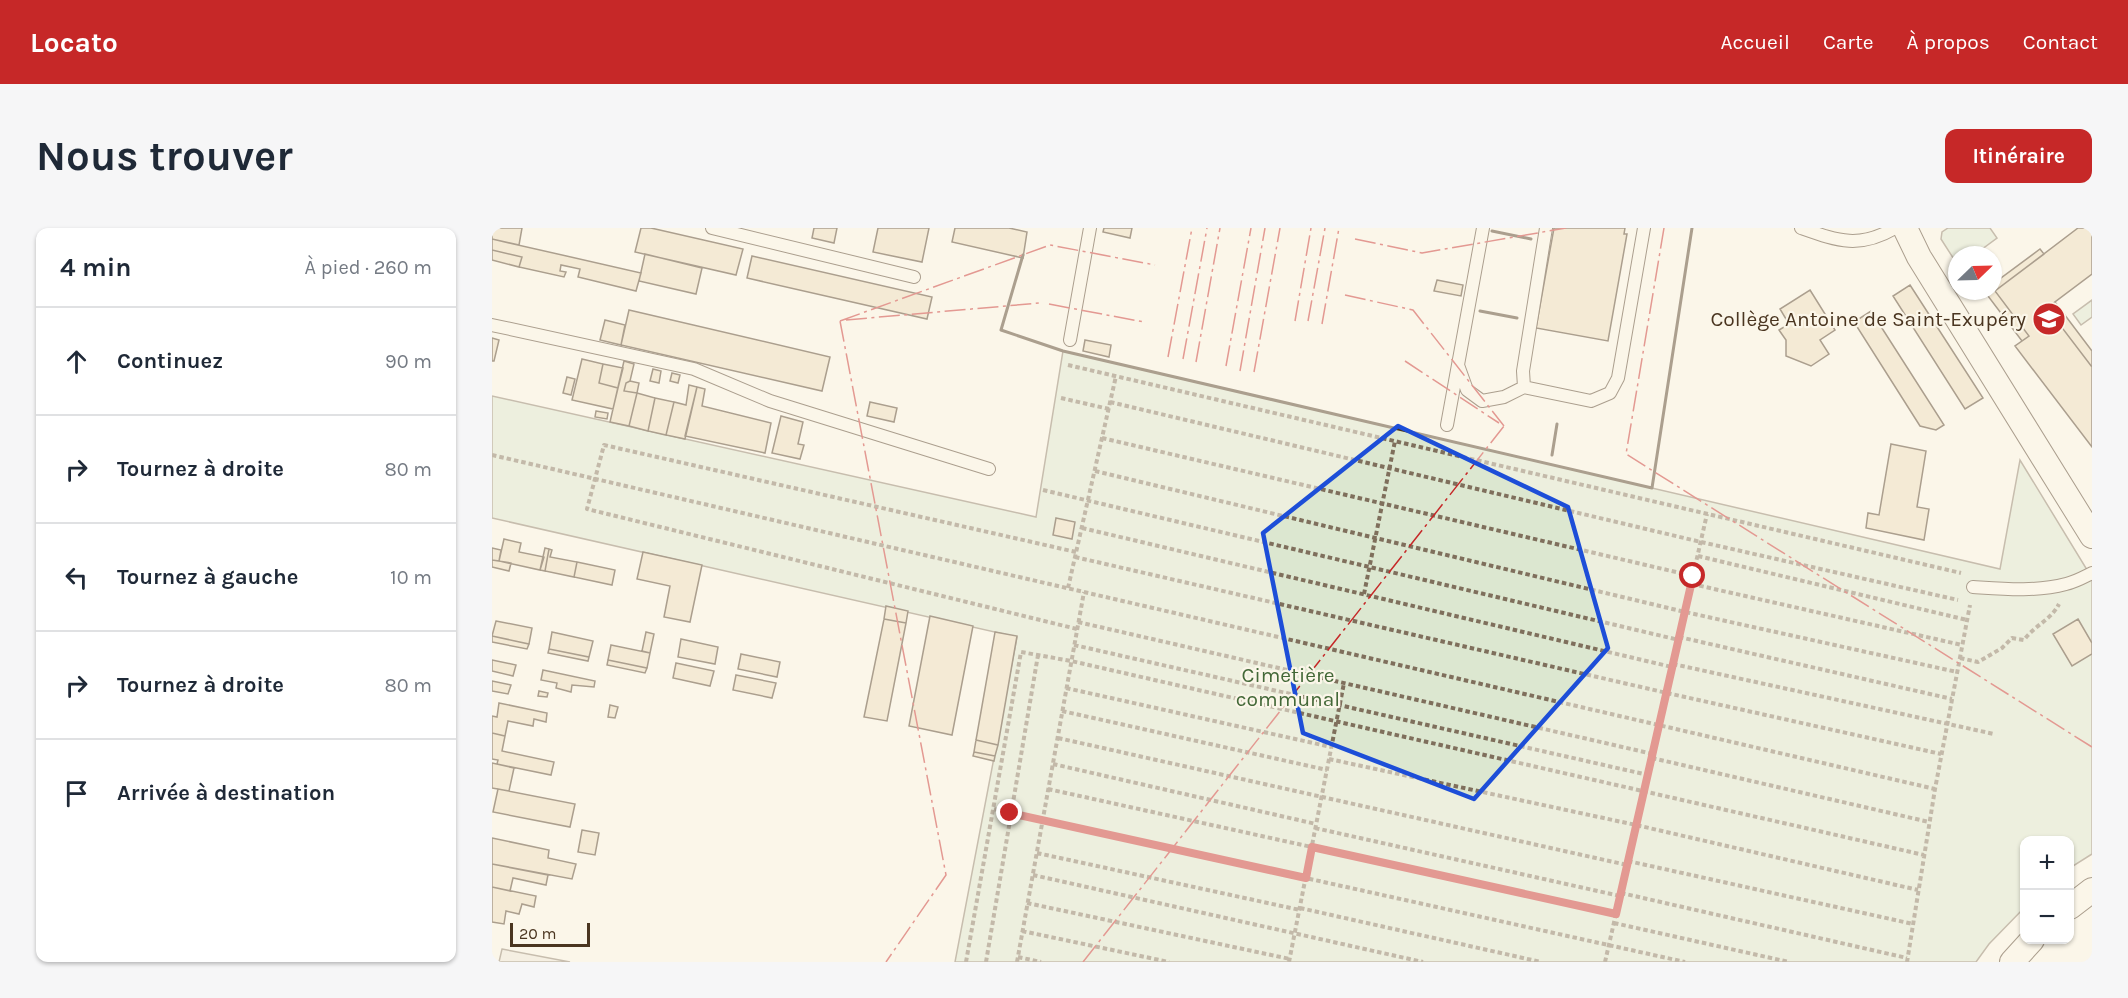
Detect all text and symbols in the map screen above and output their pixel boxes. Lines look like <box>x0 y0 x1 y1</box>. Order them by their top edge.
text: Locato <box>30 26 118 59</box>
text: Accueil <box>1721 30 1790 54</box>
text: Carte <box>1823 30 1874 54</box>
text: À propos <box>1907 30 1990 54</box>
text: Contact <box>2023 30 2098 54</box>
button: Itinéraire <box>1945 129 2092 183</box>
text: Nous trouver <box>36 131 293 181</box>
north arrow <box>1948 246 2002 300</box>
text: 4 min <box>60 252 131 283</box>
text: À pied · 260 m <box>305 256 432 279</box>
school or university icon: Collège Antoine de Saint-Exupéry <box>2031 301 2067 337</box>
place label: Collège Antoine de Saint-Exupéry <box>1710 307 2026 331</box>
icon: ahead <box>60 345 93 378</box>
text: Continuez <box>117 348 223 374</box>
text: 90 m <box>385 350 432 373</box>
icon: right <box>60 453 93 486</box>
text: Tournez à droite <box>117 456 284 482</box>
text: 80 m <box>384 458 432 481</box>
icon: left <box>60 561 93 594</box>
route start <box>1679 562 1705 588</box>
text: Tournez à gauche <box>117 564 298 590</box>
text: 10 m <box>390 566 432 589</box>
park label: Cimetière communal <box>1236 663 1340 711</box>
icon: right <box>60 669 93 702</box>
text: Tournez à droite <box>117 672 284 698</box>
text: 80 m <box>384 674 432 697</box>
icon: arrive <box>60 777 93 810</box>
text: Arrivée à destination <box>117 780 335 806</box>
route end <box>996 799 1022 825</box>
map controls <box>2020 836 2074 944</box>
button: + <box>2020 836 2074 890</box>
button: − <box>2020 890 2074 944</box>
scale bar <box>510 920 590 948</box>
text: 20 m <box>519 924 557 943</box>

